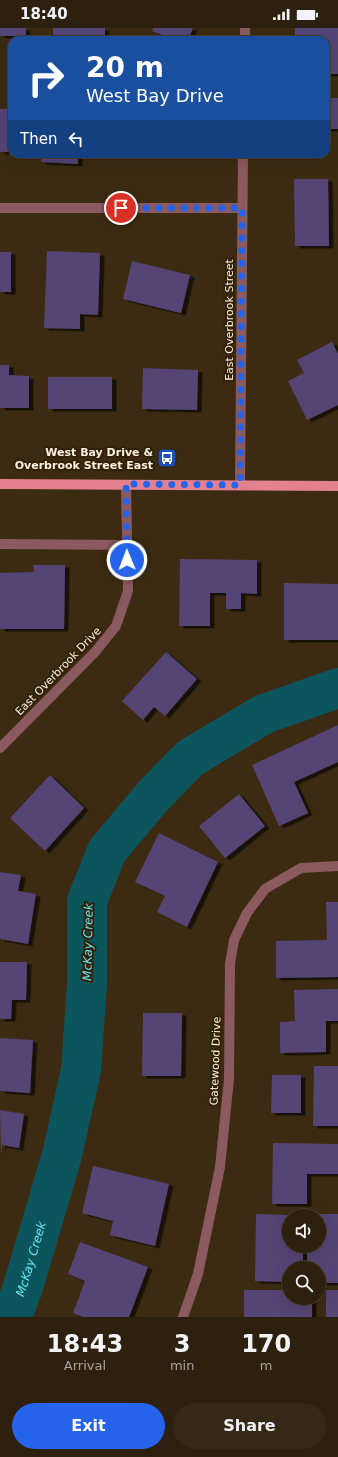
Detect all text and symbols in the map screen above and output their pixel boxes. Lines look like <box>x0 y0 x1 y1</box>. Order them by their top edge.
text: 18:40 <box>20 5 68 23</box>
text: 20 m <box>86 51 164 84</box>
icon: right <box>20 52 72 104</box>
text: West Bay Drive <box>86 85 224 106</box>
icon: left <box>65 128 87 150</box>
text: Then <box>20 130 57 148</box>
pin <box>104 191 138 225</box>
icon: arrive <box>110 197 132 219</box>
street label: East Overbrook Street <box>223 258 236 381</box>
place label: West Bay Drive & Overbrook Street East <box>15 446 153 472</box>
bus stop icon: West Bay Drive & Overbrook Street East <box>156 447 178 469</box>
position arrow <box>106 539 148 581</box>
street label: East Overbrook Drive <box>13 624 104 718</box>
water label: McKay Creek <box>80 902 96 981</box>
street label: Gatewood Drive <box>207 1016 224 1106</box>
map controls <box>282 1209 326 1305</box>
button: sound <box>282 1209 326 1253</box>
water label: McKay Creek <box>13 1219 49 1299</box>
button: search <box>282 1261 326 1305</box>
text: 18:43 <box>47 1330 123 1358</box>
text: 3 <box>174 1330 190 1358</box>
text: 170 <box>241 1330 291 1358</box>
text: Arrival <box>64 1358 106 1373</box>
text: min <box>170 1358 194 1373</box>
text: m <box>260 1358 273 1373</box>
button: Exit <box>12 1403 165 1449</box>
button: Share <box>173 1403 326 1449</box>

